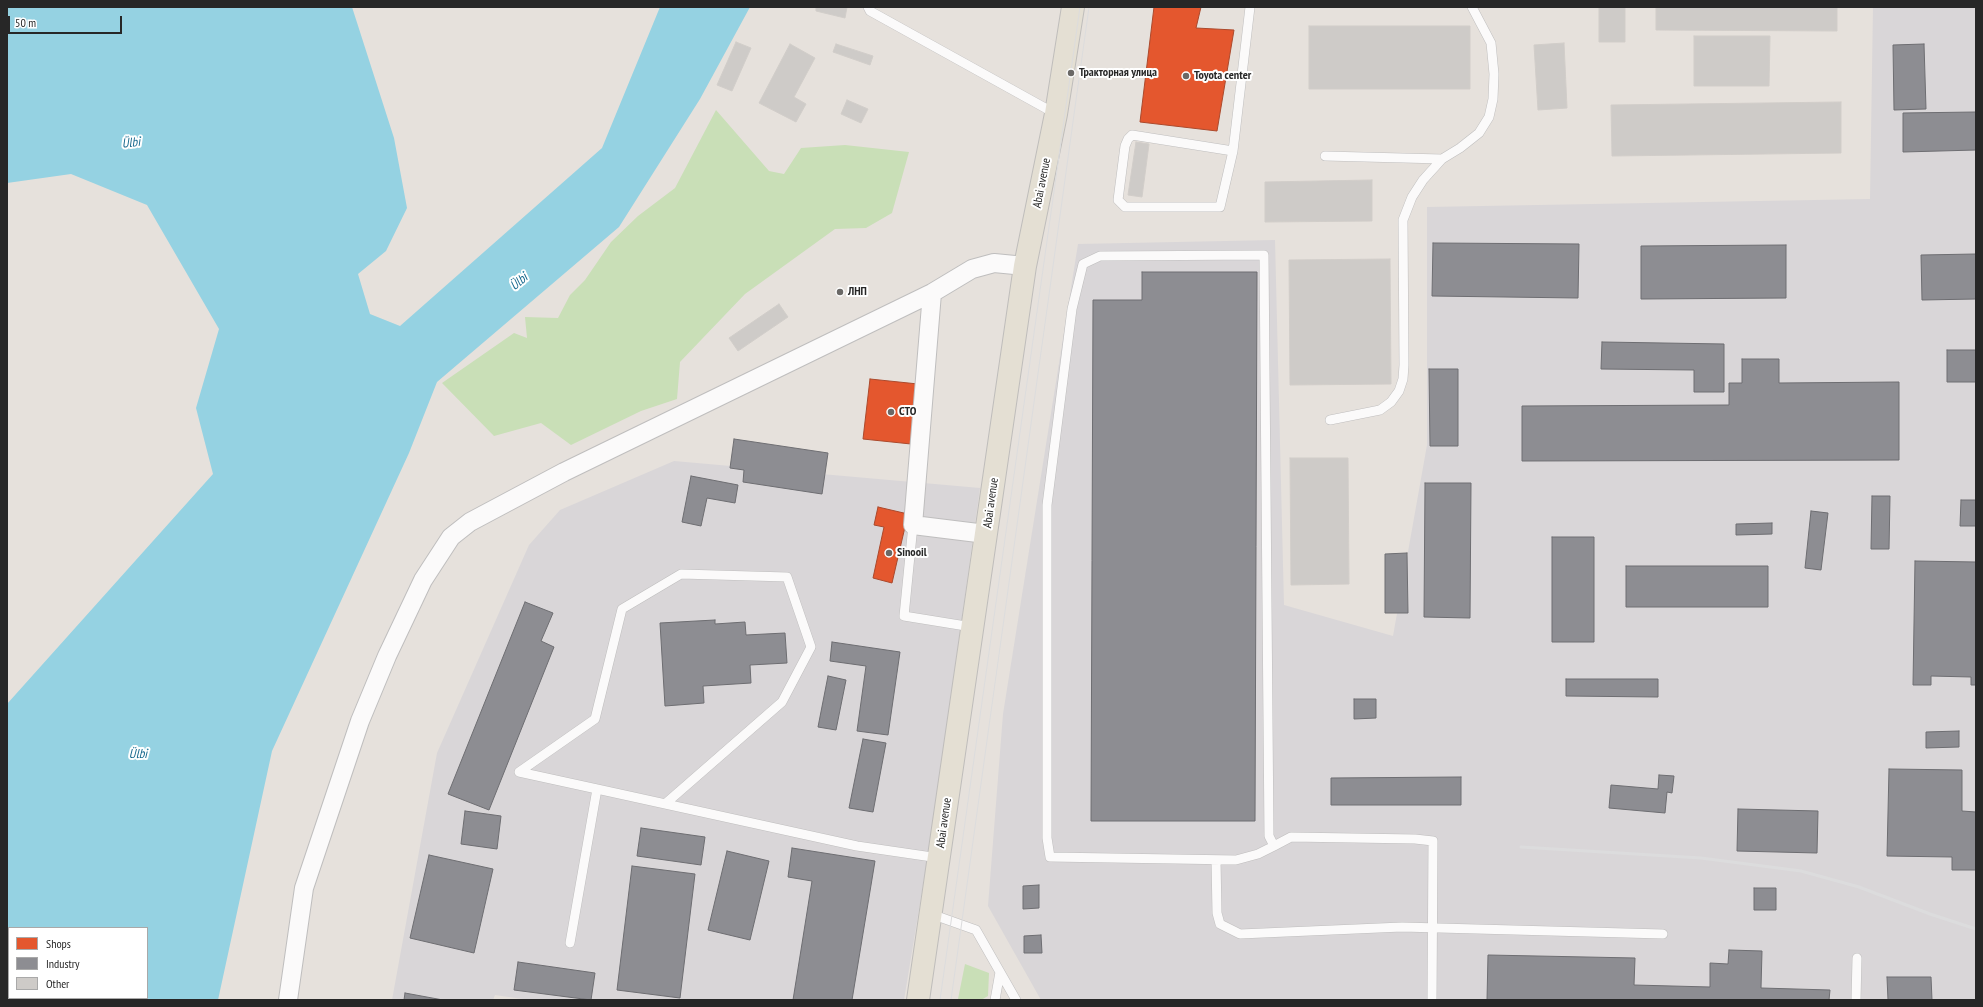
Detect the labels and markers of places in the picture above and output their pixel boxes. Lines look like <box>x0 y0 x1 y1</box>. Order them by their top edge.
place label: Тракторная улица <box>1079 66 1157 80</box>
marker: Тракторная улица <box>1066 68 1076 78</box>
place label: Toyota center <box>1194 69 1251 83</box>
marker: Toyota center <box>1181 71 1191 81</box>
place label: ЛНП <box>848 285 867 299</box>
marker: ЛНП <box>835 287 845 297</box>
place label: СТО <box>899 405 916 419</box>
marker: СТО <box>886 407 896 417</box>
place label: Sinooil <box>897 546 927 560</box>
marker: Sinooil <box>884 548 894 558</box>

